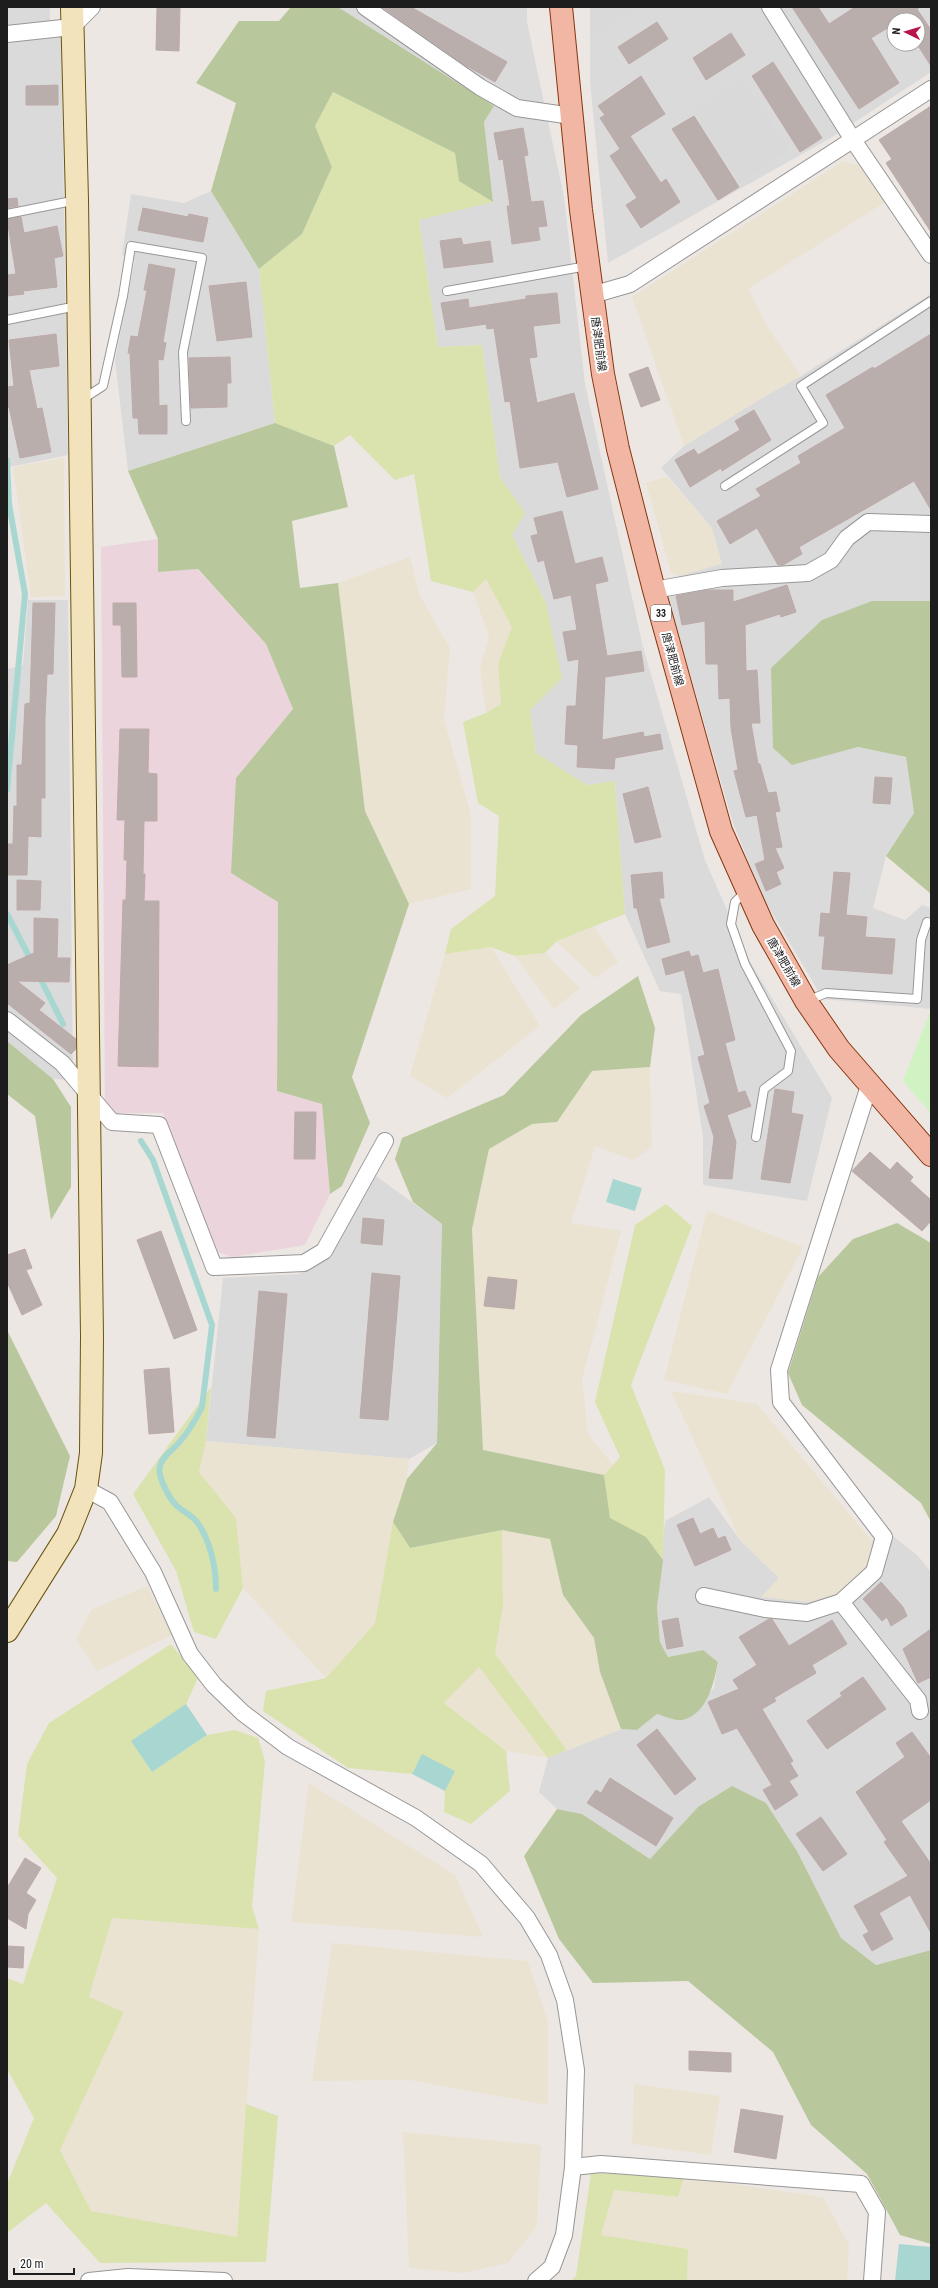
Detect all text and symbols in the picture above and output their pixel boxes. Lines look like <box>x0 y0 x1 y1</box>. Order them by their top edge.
north arrow <box>886 12 926 52</box>
text: N <box>890 27 903 35</box>
street label: 唐津肥前線 <box>588 316 609 372</box>
road number: 33 <box>651 605 671 621</box>
street label: 唐津肥前線 <box>659 631 686 687</box>
street label: 唐津肥前線 <box>764 935 803 989</box>
scale bar <box>14 2250 74 2276</box>
text: 20 m <box>20 2257 44 2271</box>

